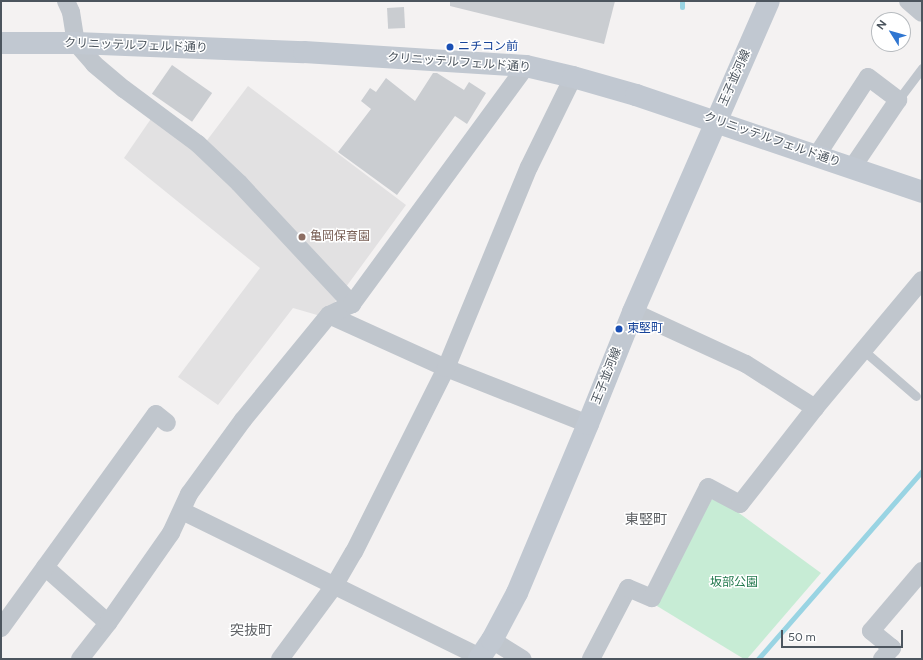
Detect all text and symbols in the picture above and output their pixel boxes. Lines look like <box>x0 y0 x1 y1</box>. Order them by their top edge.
north arrow <box>871 12 911 52</box>
text: N <box>874 18 890 32</box>
street label: クリニッテルフェルド通り <box>64 36 208 56</box>
place label: ニチコン前 <box>458 40 518 54</box>
marker: ニチコン前 <box>445 42 455 52</box>
street label: 王子並河線 <box>716 48 754 108</box>
street label: クリニッテルフェルド通り <box>387 51 531 75</box>
street label: クリニッテルフェルド通り <box>702 110 842 170</box>
place label: 亀岡保育園 <box>310 230 370 244</box>
marker: 亀岡保育園 <box>297 232 307 242</box>
place label: 東堅町 <box>627 322 663 336</box>
marker: 東堅町 <box>614 324 624 334</box>
street label: 王子並河線 <box>589 345 625 407</box>
district label: 東竪町 <box>625 512 667 528</box>
park label: 坂部公園 <box>710 576 758 590</box>
scale bar <box>783 622 905 648</box>
district label: 突抜町 <box>230 623 272 639</box>
text: 50 m <box>788 630 816 644</box>

